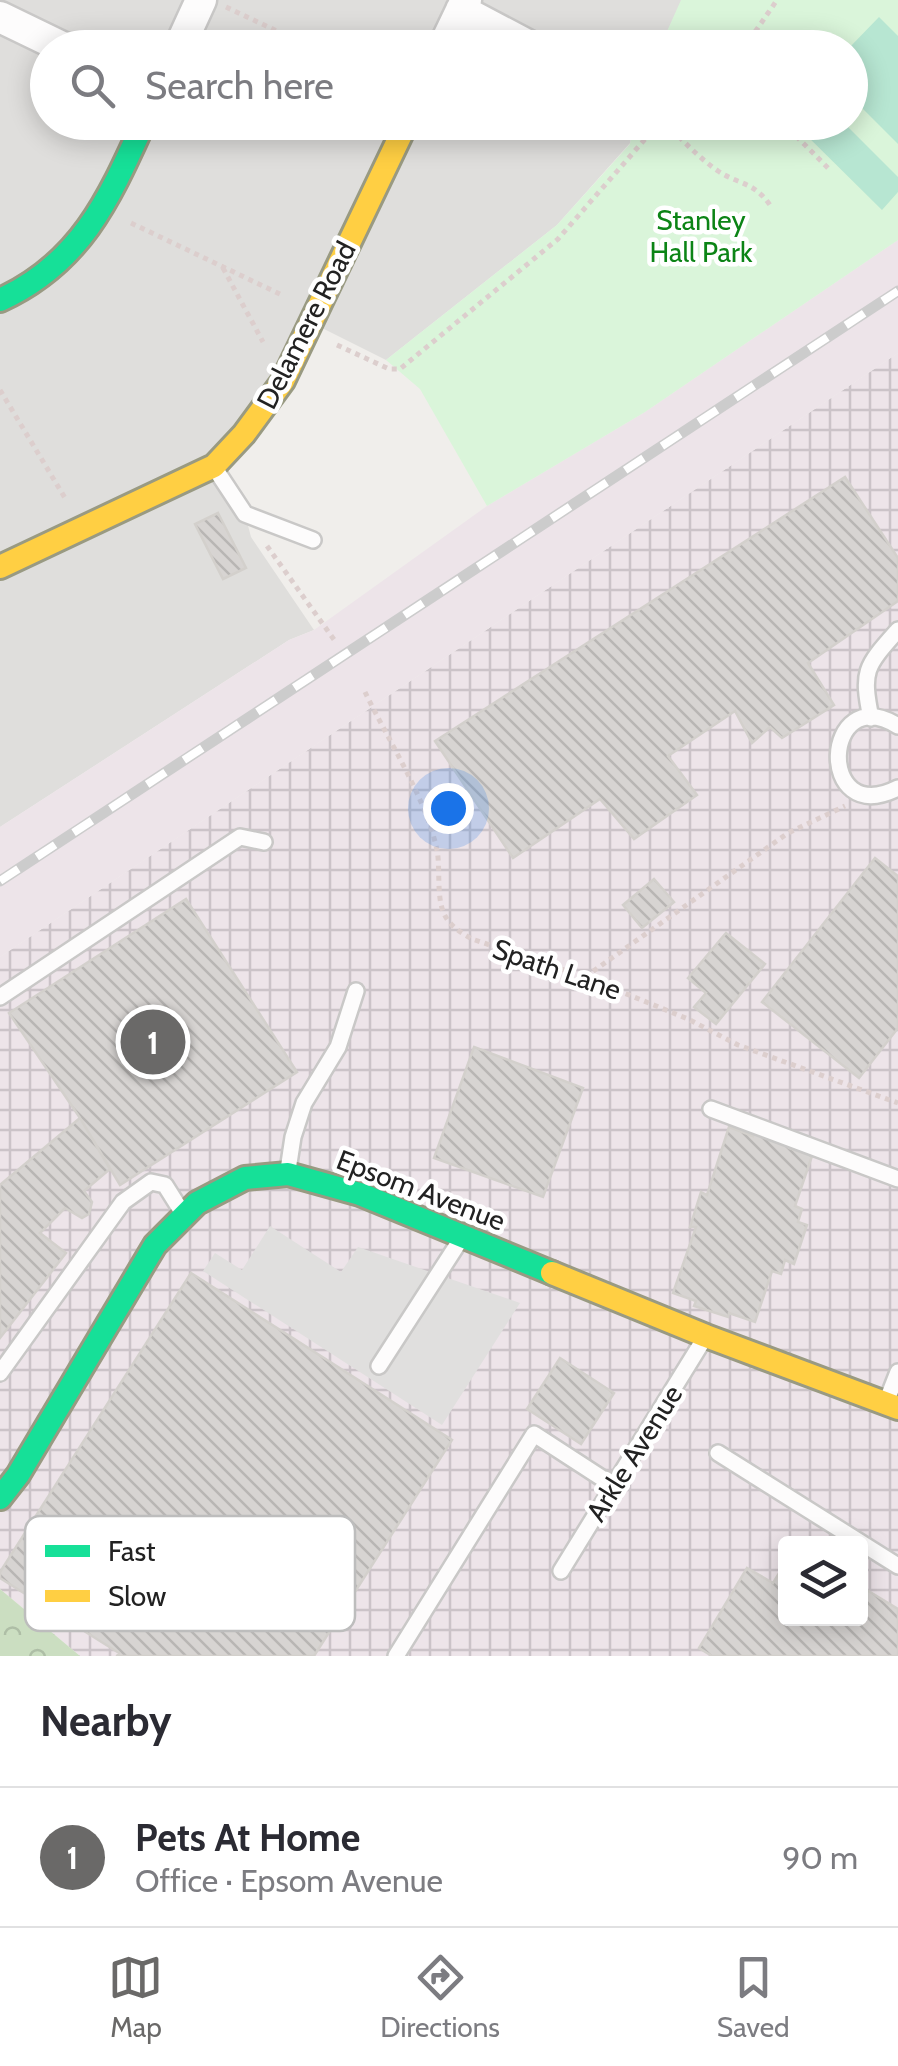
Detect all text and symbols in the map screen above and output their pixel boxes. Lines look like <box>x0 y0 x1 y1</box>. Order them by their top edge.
search box <box>30 30 868 140</box>
icon: search <box>65 58 120 113</box>
text: Search here <box>145 62 334 109</box>
park label: Stanley Hall Park <box>650 203 753 269</box>
street label: Delamere Road <box>249 236 363 414</box>
your location <box>423 783 474 834</box>
street label: Spath Lane <box>488 931 626 1007</box>
pin: 1 <box>120 1004 186 1080</box>
street label: Epsom Avenue <box>332 1142 510 1238</box>
street label: Arkle Avenue <box>579 1378 689 1528</box>
legend <box>25 1516 355 1631</box>
text: Fast <box>108 1534 156 1568</box>
map controls <box>778 1536 868 1626</box>
button: layers <box>778 1536 868 1626</box>
text: Slow <box>108 1579 166 1613</box>
text: Nearby <box>40 1695 172 1747</box>
text: Pets At Home <box>135 1814 360 1861</box>
text: 1 <box>67 1838 78 1877</box>
text: 90 m <box>782 1838 858 1877</box>
text: Office · Epsom Avenue <box>135 1861 443 1900</box>
tab: Map <box>108 1950 163 2044</box>
tab: Directions <box>380 1950 500 2044</box>
tab: Saved <box>717 1950 790 2044</box>

